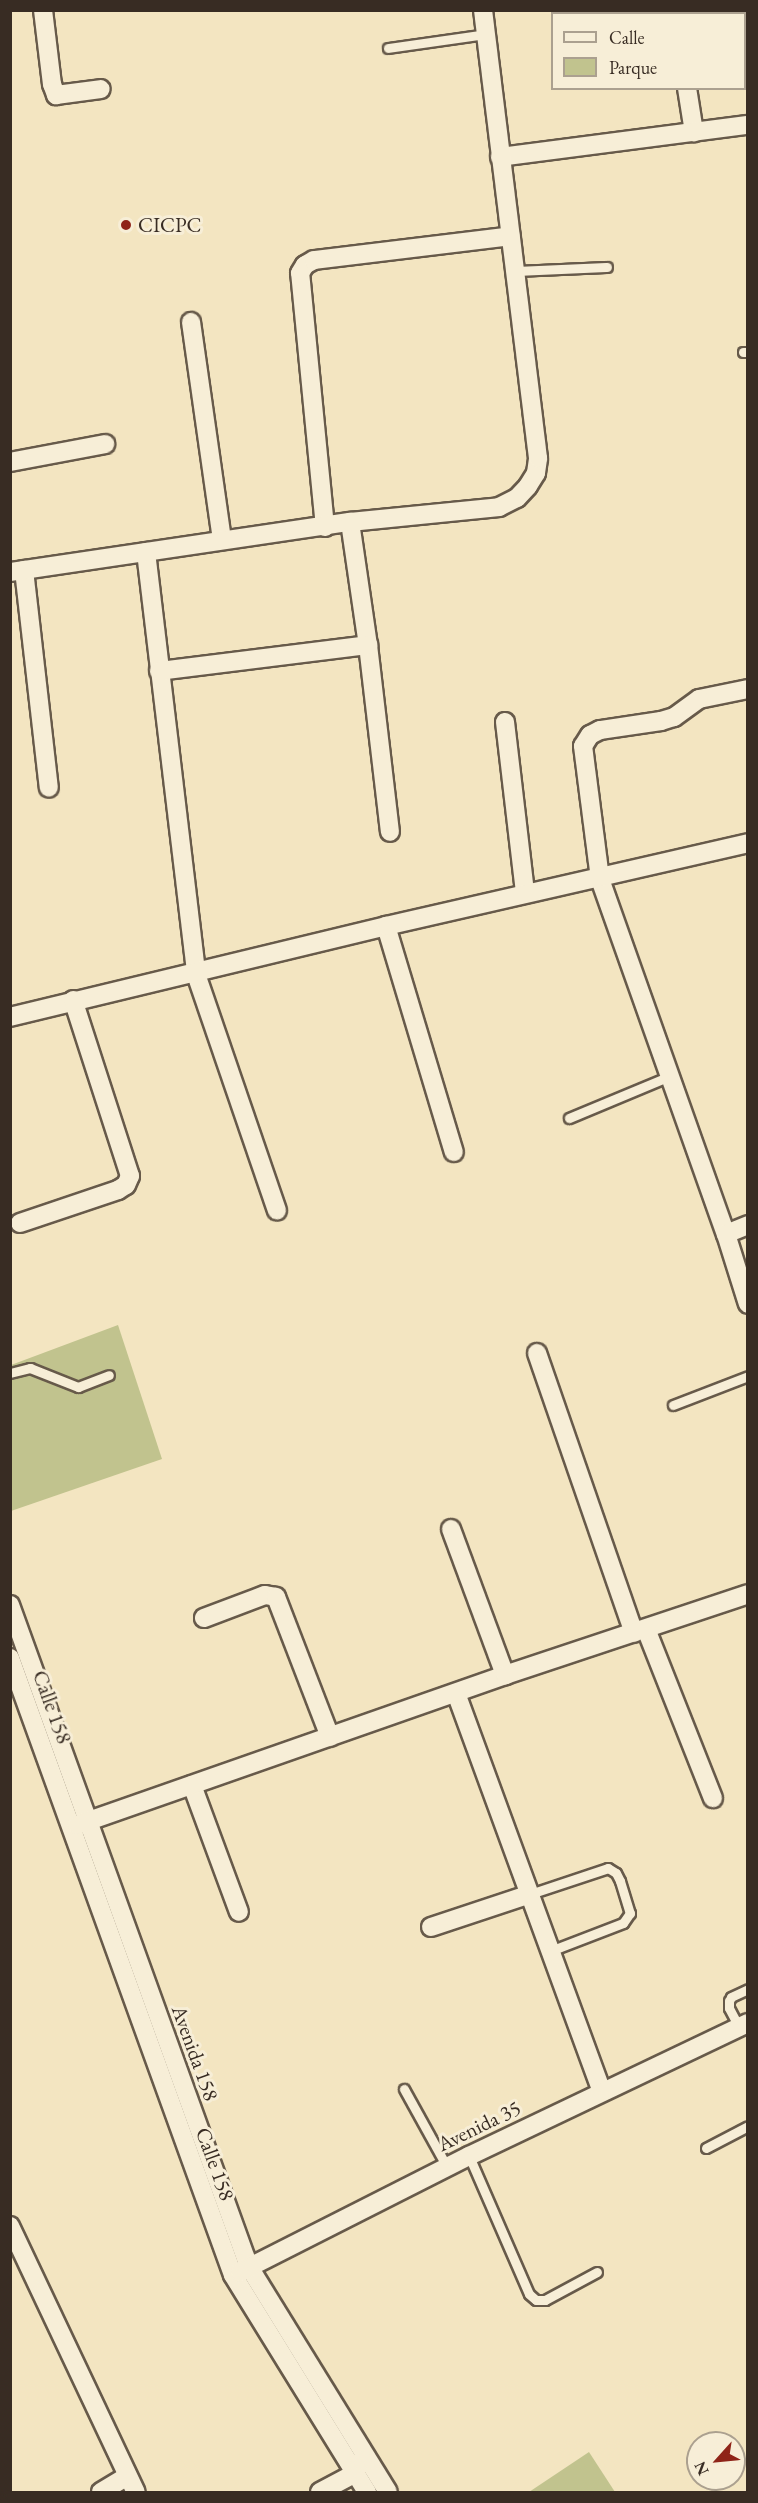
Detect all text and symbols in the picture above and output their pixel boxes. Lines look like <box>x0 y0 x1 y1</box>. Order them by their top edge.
legend <box>551 12 746 90</box>
text: Calle <box>609 26 645 49</box>
text: Parque <box>609 56 657 79</box>
place label: CICPC <box>138 212 201 238</box>
marker: CICPC <box>119 218 133 232</box>
street label: Calle 158 <box>27 1667 77 1747</box>
street label: Avenida 158 <box>166 2002 224 2104</box>
street label: Avenida 35 <box>433 2095 525 2157</box>
street label: Calle 158 <box>190 2124 240 2204</box>
north arrow <box>686 2431 746 2491</box>
text: N <box>689 2458 714 2479</box>

